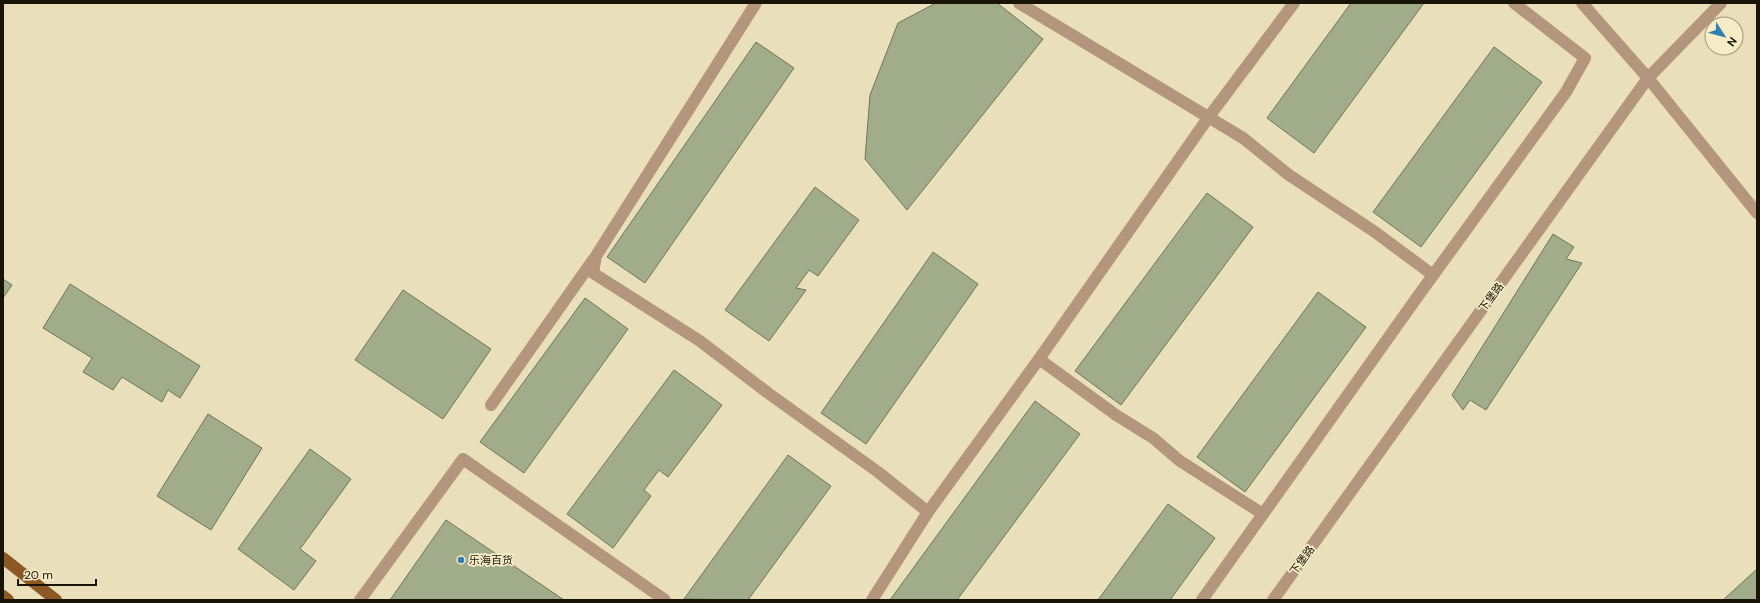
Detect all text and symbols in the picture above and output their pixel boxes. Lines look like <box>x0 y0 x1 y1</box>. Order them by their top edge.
north arrow <box>1704 16 1744 56</box>
text: N <box>1724 35 1740 49</box>
street label: 下堡路 <box>1476 280 1506 314</box>
street label: 下堡路 <box>1287 543 1317 577</box>
place label: 乐海百货 <box>469 553 513 567</box>
marker: 乐海百货 <box>456 555 466 565</box>
scale bar <box>18 561 96 587</box>
text: 20 m <box>24 567 53 583</box>

